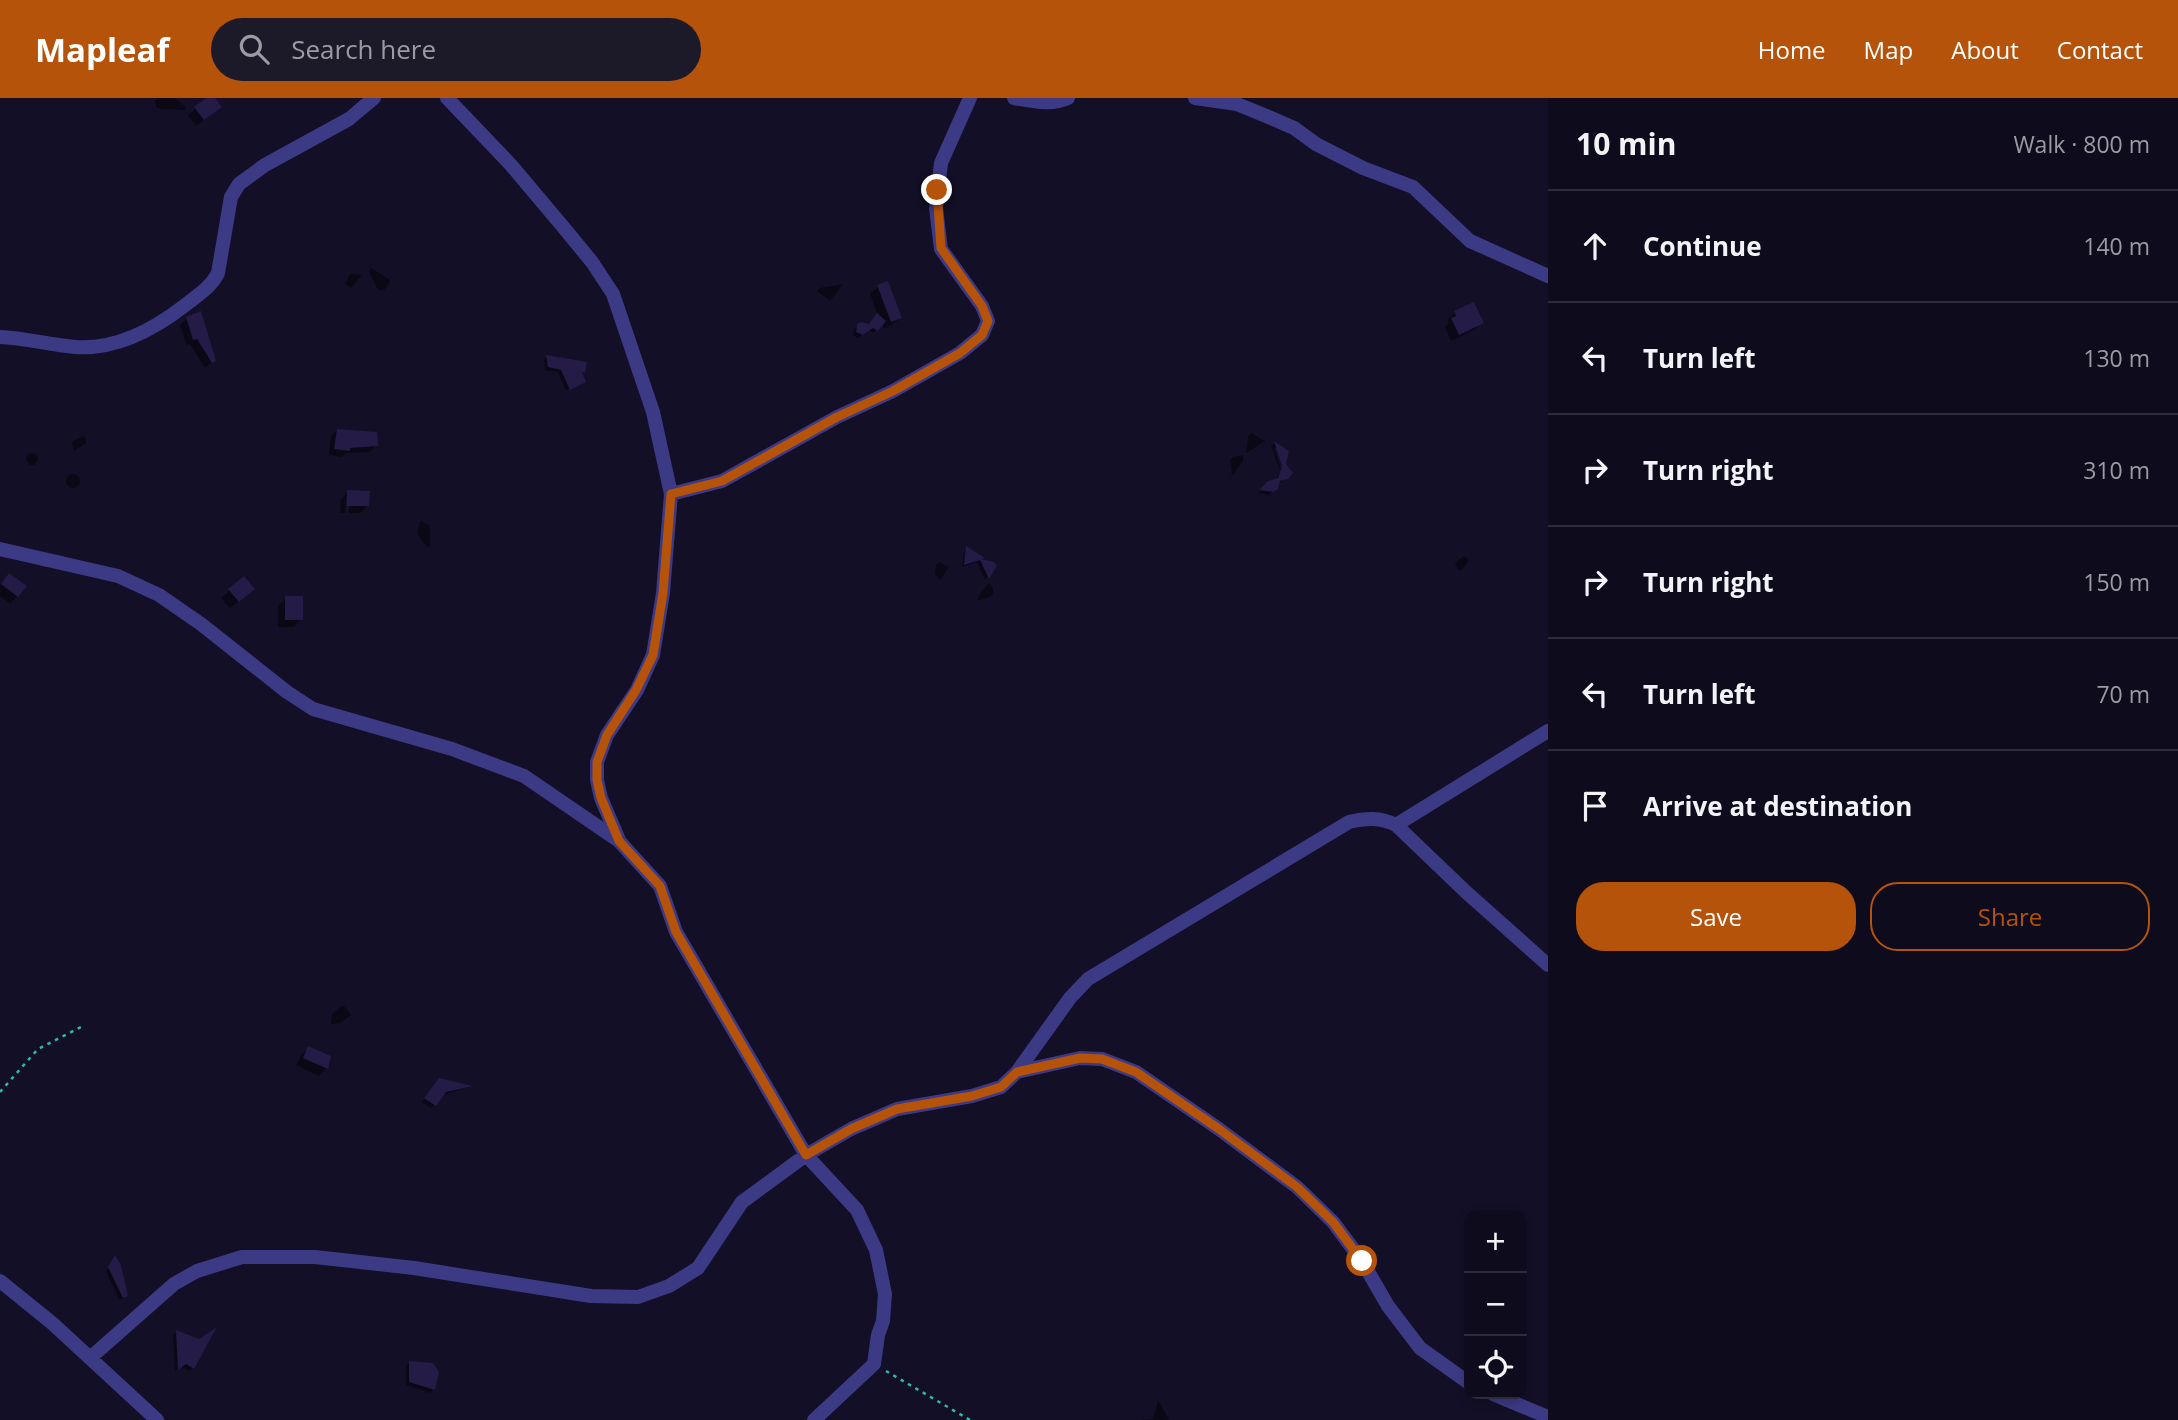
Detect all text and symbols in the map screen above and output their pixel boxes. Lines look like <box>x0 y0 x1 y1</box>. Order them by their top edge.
search box <box>211 18 701 81</box>
text: Mapleaf <box>35 27 169 72</box>
icon: search <box>235 30 273 68</box>
text: Search here <box>291 31 436 67</box>
text: Home <box>1758 33 1826 66</box>
text: Map <box>1864 33 1913 66</box>
text: About <box>1951 33 2019 66</box>
text: Contact <box>2057 33 2143 66</box>
text: 10 min <box>1576 123 1676 164</box>
text: Walk · 800 m <box>2013 128 2150 160</box>
route end <box>921 174 952 205</box>
icon: ahead <box>1576 227 1614 265</box>
text: Continue <box>1643 228 1762 264</box>
text: 140 m <box>2083 230 2150 262</box>
icon: left <box>1576 339 1614 377</box>
text: Turn left <box>1643 340 1755 376</box>
text: 130 m <box>2083 342 2150 374</box>
icon: right <box>1576 451 1614 489</box>
text: Turn right <box>1643 452 1774 488</box>
text: 310 m <box>2083 454 2150 486</box>
icon: right <box>1576 563 1614 601</box>
text: Turn right <box>1643 564 1774 600</box>
text: 150 m <box>2083 566 2150 598</box>
icon: left <box>1576 675 1614 713</box>
text: Turn left <box>1643 676 1755 712</box>
text: 70 m <box>2096 678 2150 710</box>
icon: arrive <box>1576 787 1614 825</box>
text: Arrive at destination <box>1643 788 1912 824</box>
button: Save <box>1576 882 1856 951</box>
button: Share <box>1870 882 2150 951</box>
map controls <box>1464 1210 1527 1399</box>
button: + <box>1464 1210 1527 1273</box>
route start <box>1346 1245 1377 1276</box>
button: − <box>1464 1273 1527 1336</box>
button: locate <box>1464 1336 1527 1399</box>

